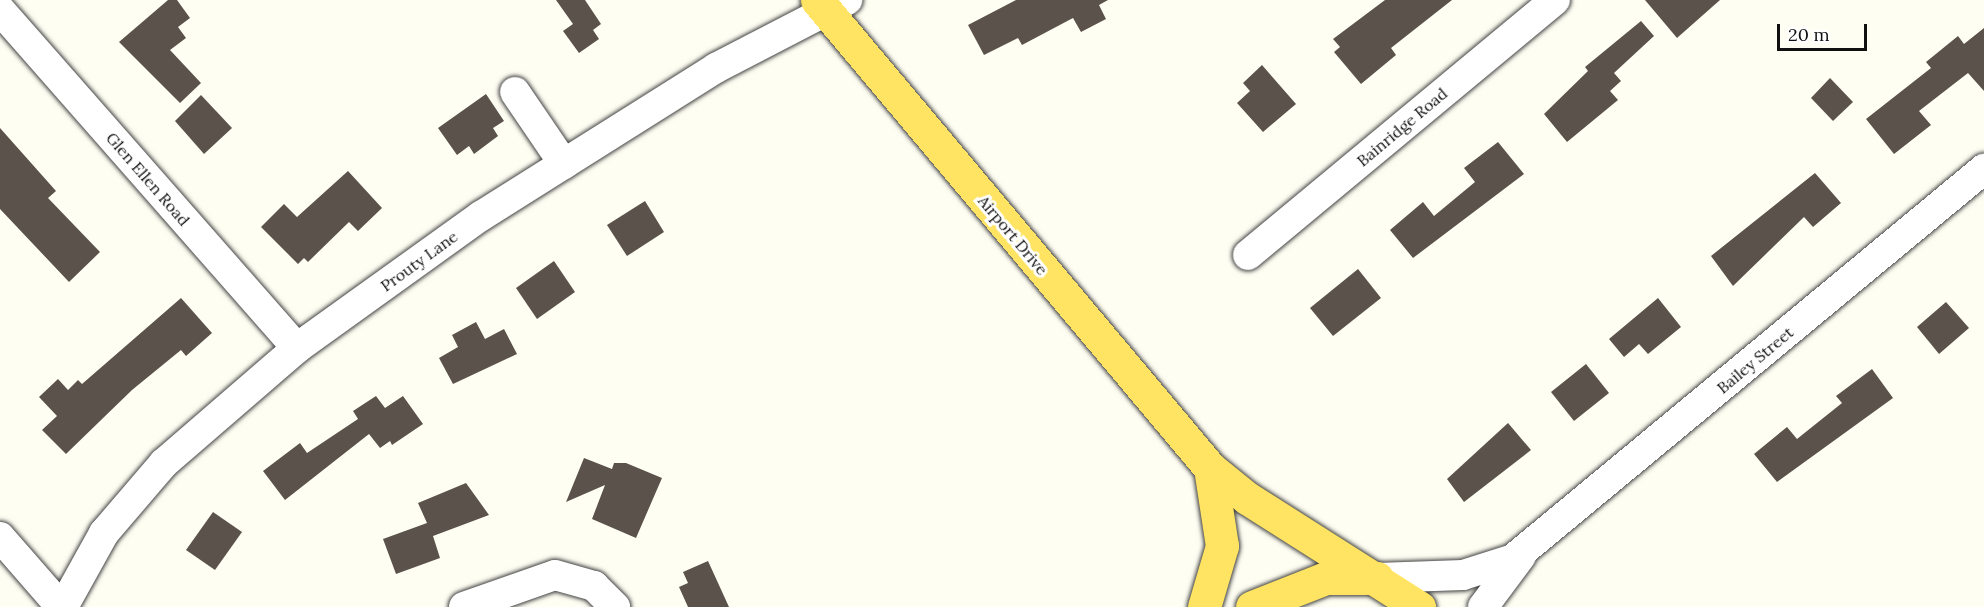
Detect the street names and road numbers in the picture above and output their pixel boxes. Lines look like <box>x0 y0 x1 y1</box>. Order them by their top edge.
street label: Bainridge Road <box>1353 84 1451 170</box>
street label: Glen Ellen Road <box>102 128 194 230</box>
street label: Airport Drive <box>974 191 1052 279</box>
street label: Prouty Lane <box>377 227 461 295</box>
street label: Bailey Street <box>1713 323 1797 397</box>

